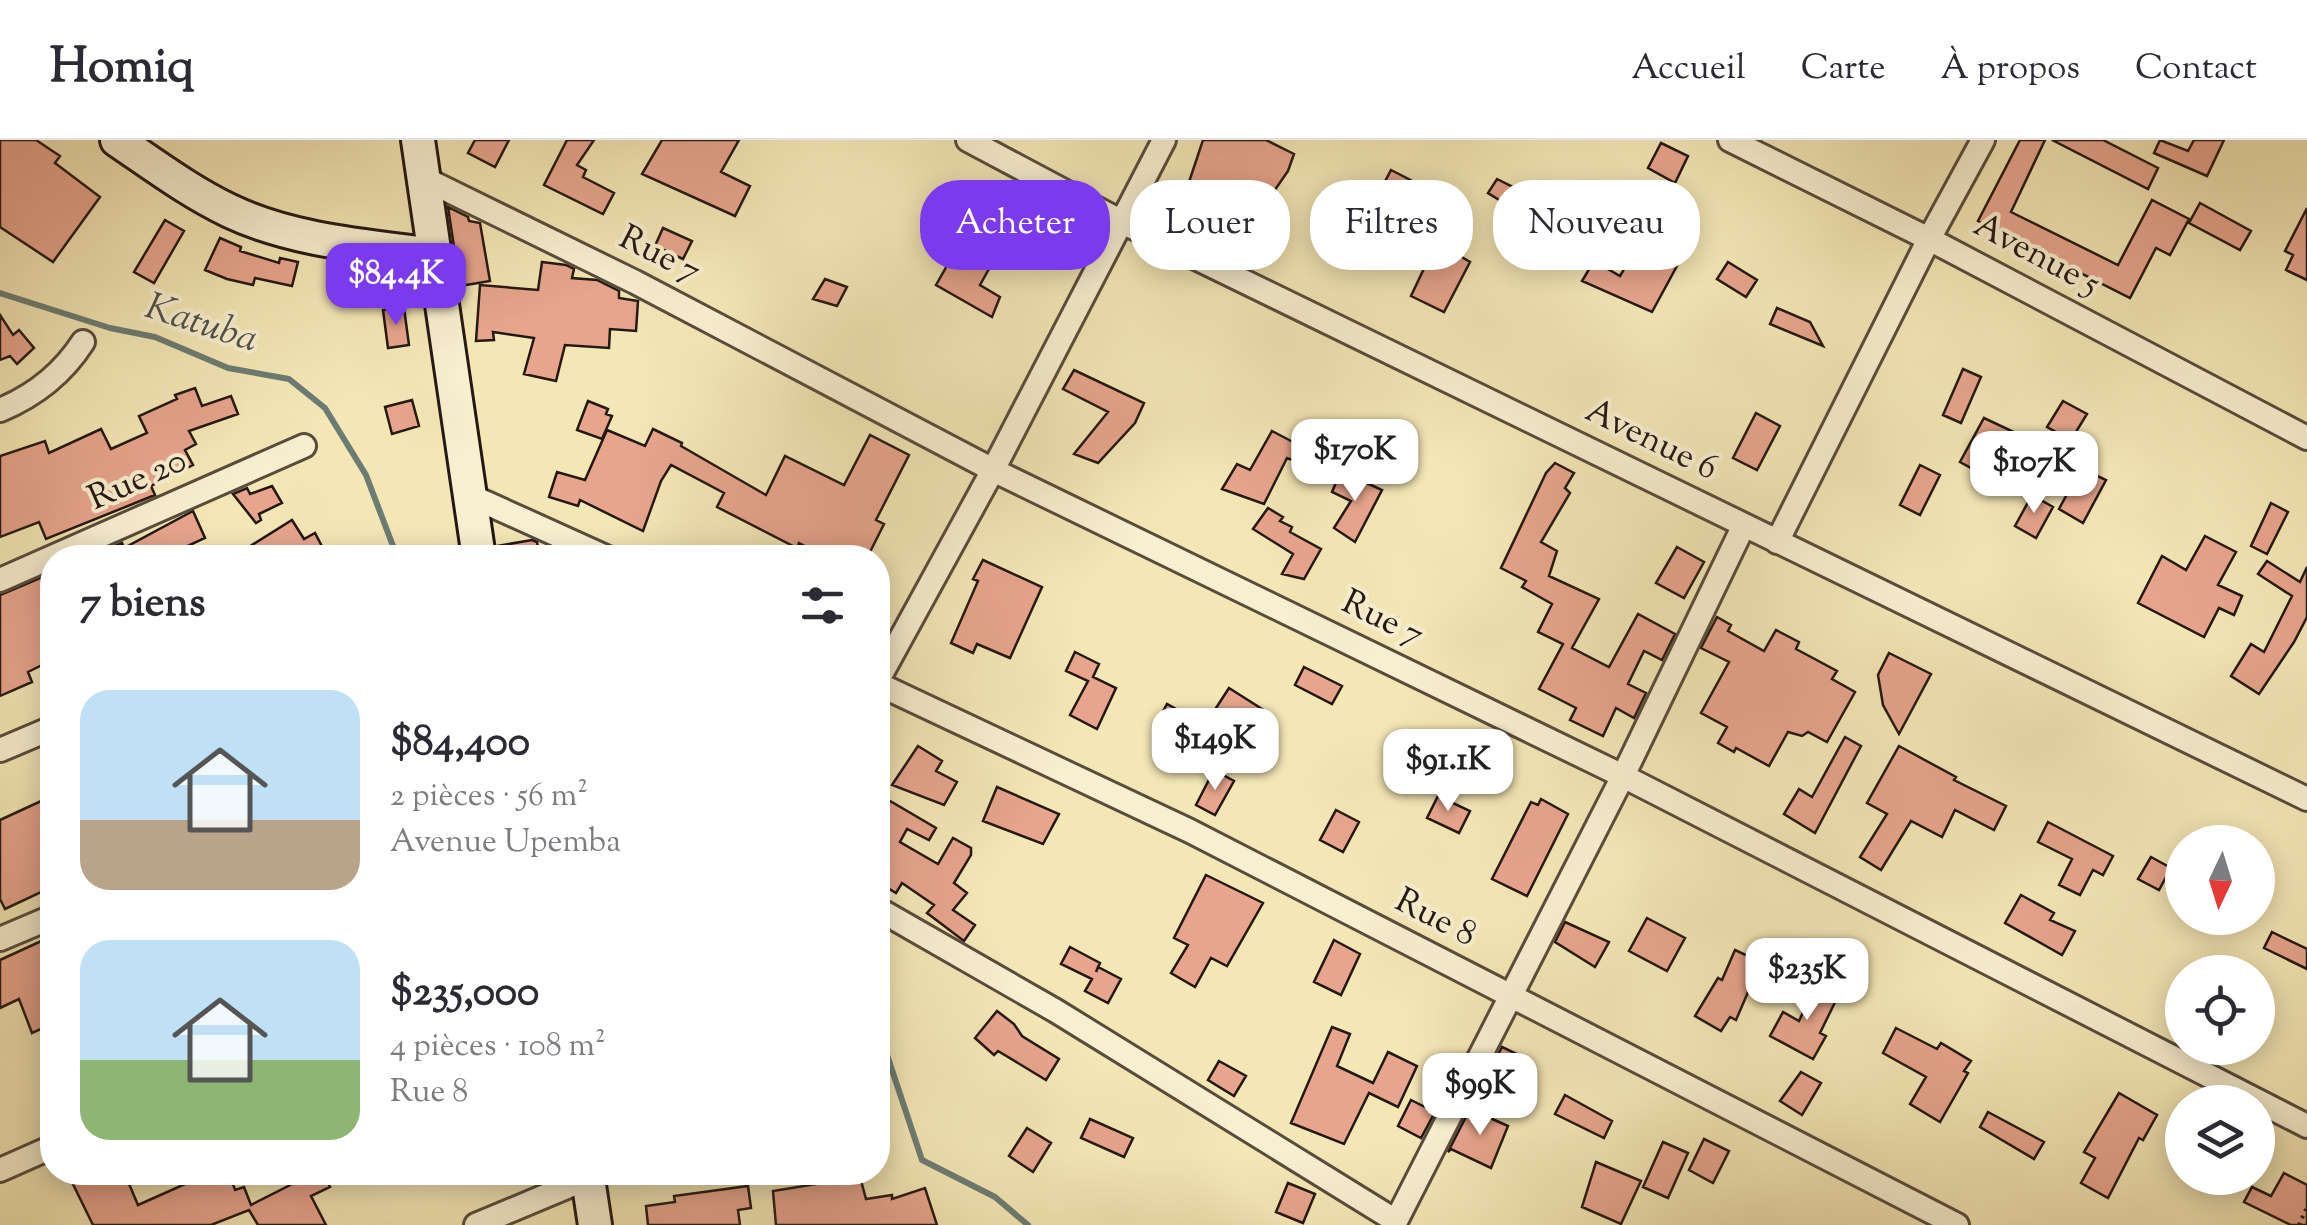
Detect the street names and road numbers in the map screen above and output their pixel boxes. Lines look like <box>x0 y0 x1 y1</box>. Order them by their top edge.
street label: Avenue 5 <box>1964 201 2108 311</box>
street label: Rue 7 <box>609 214 709 298</box>
street label: Avenue 6 <box>1576 387 1726 495</box>
street label: Rue 20 <box>81 437 195 525</box>
street label: Rue 7 <box>1332 578 1432 662</box>
street label: Rue 8 <box>1385 877 1485 961</box>

